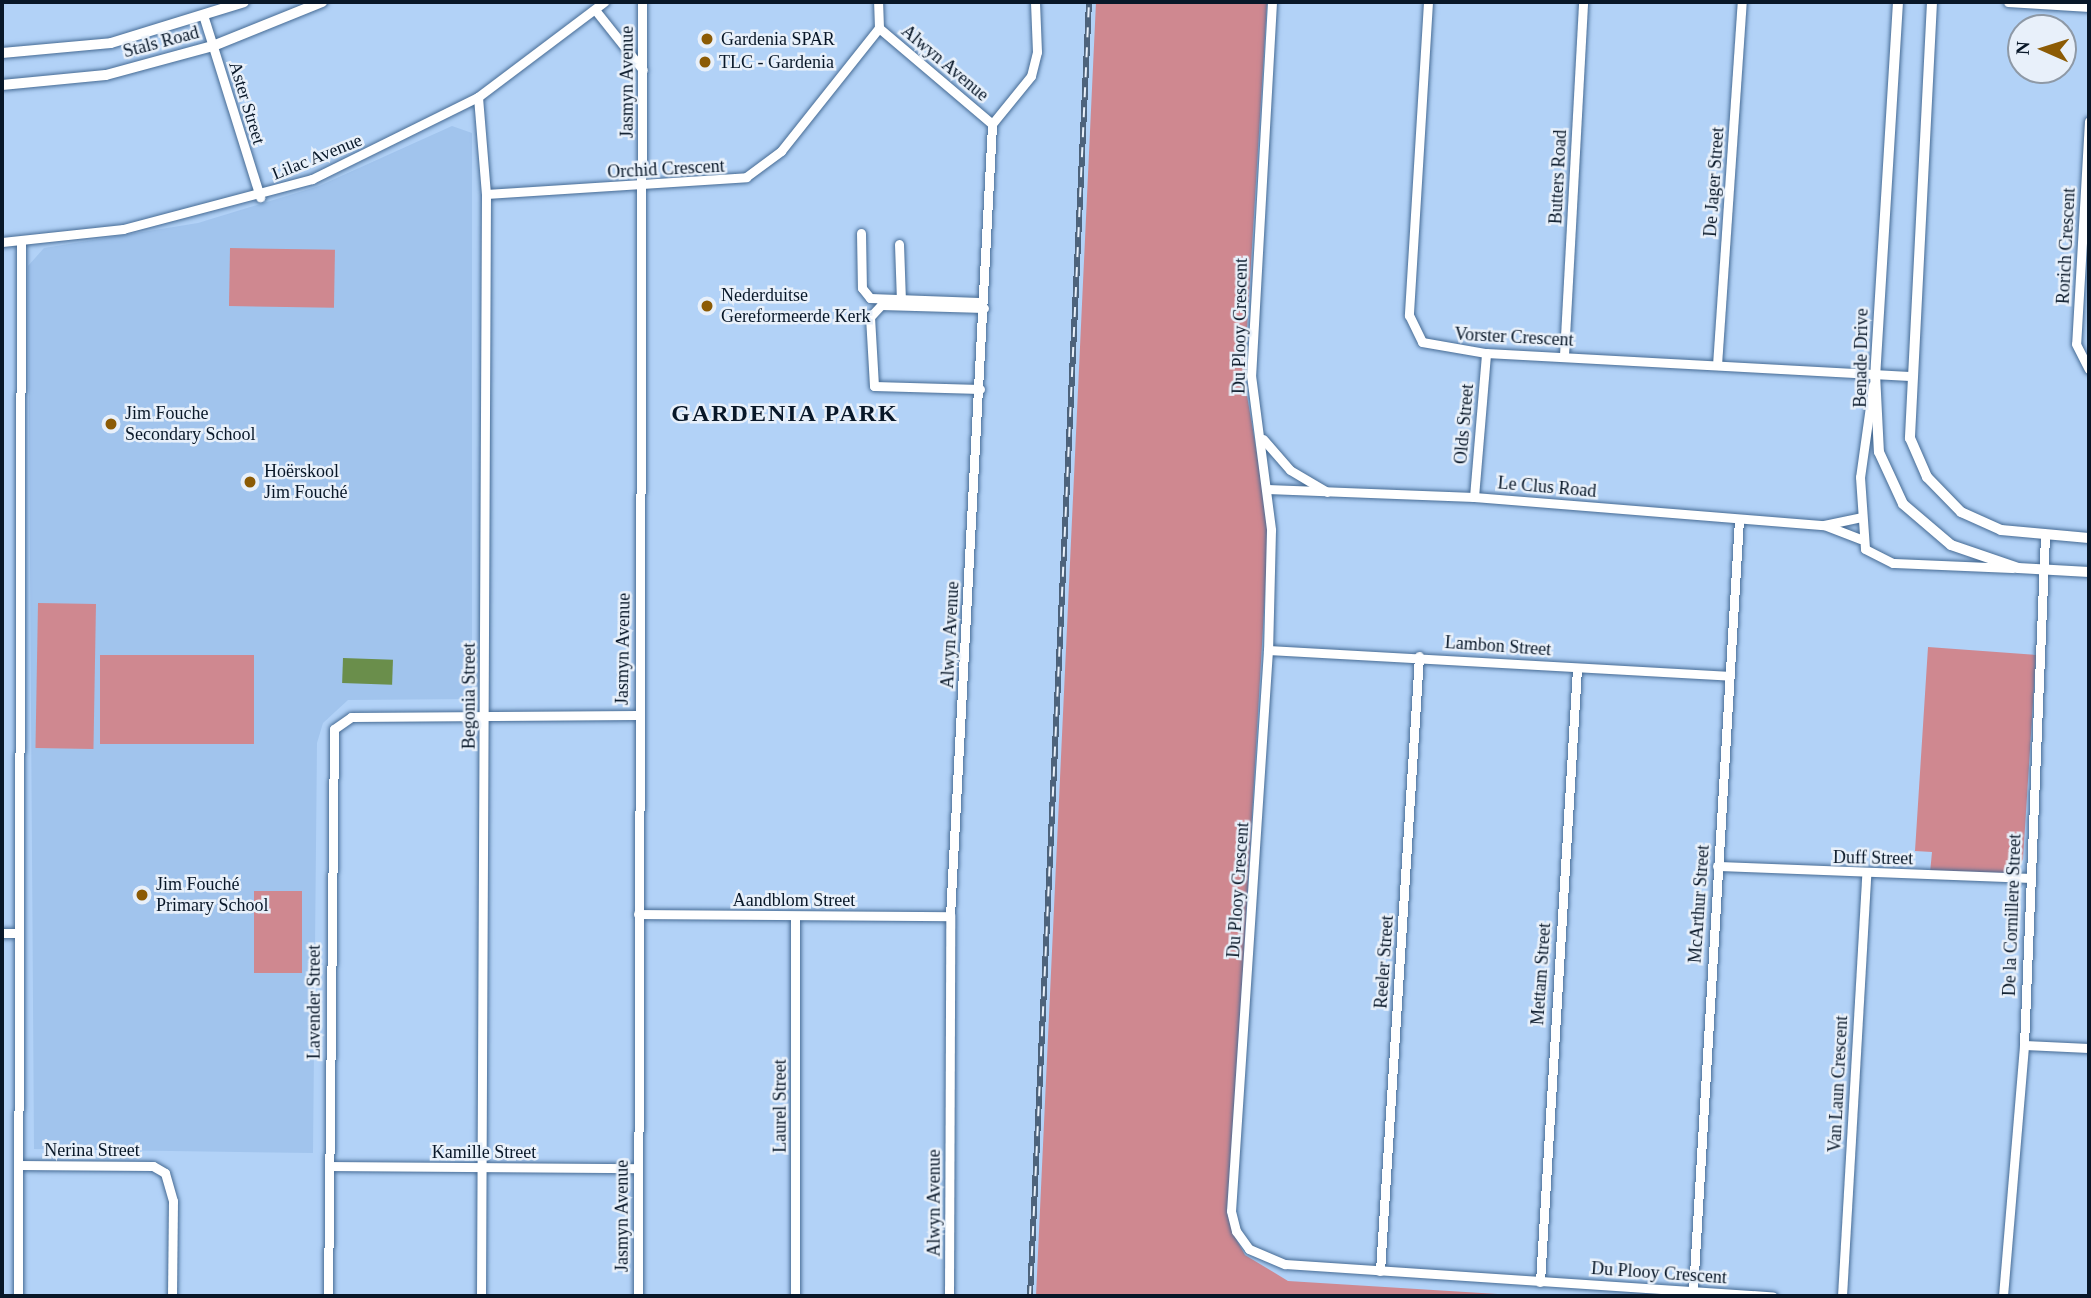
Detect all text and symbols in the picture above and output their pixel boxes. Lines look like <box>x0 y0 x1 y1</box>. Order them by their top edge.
north arrow <box>2007 14 2077 84</box>
street label: Alwyn Avenue <box>897 20 993 106</box>
street label: Stals Road <box>121 22 201 62</box>
street label: Jasmyn Avenue <box>616 25 638 139</box>
place label: Gardenia SPAR <box>721 28 835 50</box>
marker: Gardenia SPAR <box>699 31 715 47</box>
text: N <box>2012 41 2033 55</box>
place label: TLC - Gardenia <box>719 51 834 73</box>
marker: TLC - Gardenia <box>697 54 713 70</box>
street label: Aster Street <box>224 59 270 147</box>
street label: De Jager Street <box>1699 126 1729 238</box>
street label: Lilac Avenue <box>268 129 366 185</box>
street label: Butters Road <box>1545 129 1571 225</box>
street label: Orchid Crescent <box>607 155 725 183</box>
street label: Rorich Crescent <box>2052 187 2080 305</box>
street label: Du Plooy Crescent <box>1228 258 1252 394</box>
place label: Nederduitse Gereformeerde Kerk <box>721 285 870 328</box>
marker: Nederduitse Gereformeerde Kerk <box>699 298 715 314</box>
street label: Benade Drive <box>1849 308 1873 408</box>
street label: Vorster Crescent <box>1454 323 1574 351</box>
street label: Olds Street <box>1450 383 1478 465</box>
district label: GARDENIA PARK <box>672 400 898 428</box>
place label: Jim Fouche Secondary School <box>125 403 255 446</box>
marker: Jim Fouche Secondary School <box>103 416 119 432</box>
place label: Hoërskool Jim Fouché <box>264 461 347 504</box>
street label: Le Clus Road <box>1497 472 1597 502</box>
marker: Hoërskool Jim Fouché <box>242 474 258 490</box>
street label: Alwyn Avenue <box>936 580 964 690</box>
street label: Jasmyn Avenue <box>611 592 635 706</box>
street label: Lambon Street <box>1444 632 1552 660</box>
street label: Begonia Street <box>458 643 480 749</box>
street label: Du Plooy Crescent <box>1222 821 1254 959</box>
street label: De la Cornillere Street <box>1998 833 2026 997</box>
street label: McArthur Street <box>1684 844 1714 964</box>
street label: Duff Street <box>1833 847 1913 869</box>
place label: Jim Fouché Primary School <box>156 874 268 917</box>
marker: Jim Fouché Primary School <box>134 887 150 903</box>
street label: Aandblom Street <box>733 889 855 911</box>
street label: Reeler Street <box>1370 915 1398 1009</box>
street label: Mettam Street <box>1527 922 1555 1026</box>
street label: Lavender Street <box>303 945 325 1059</box>
street label: Van Laun Crescent <box>1824 1015 1852 1153</box>
street label: Laurel Street <box>769 1059 791 1153</box>
street label: Nerina Street <box>44 1139 140 1161</box>
street label: Kamille Street <box>432 1141 536 1163</box>
street label: Alwyn Avenue <box>923 1149 945 1257</box>
street label: Jasmyn Avenue <box>611 1159 633 1273</box>
street label: Du Plooy Crescent <box>1590 1257 1728 1289</box>

